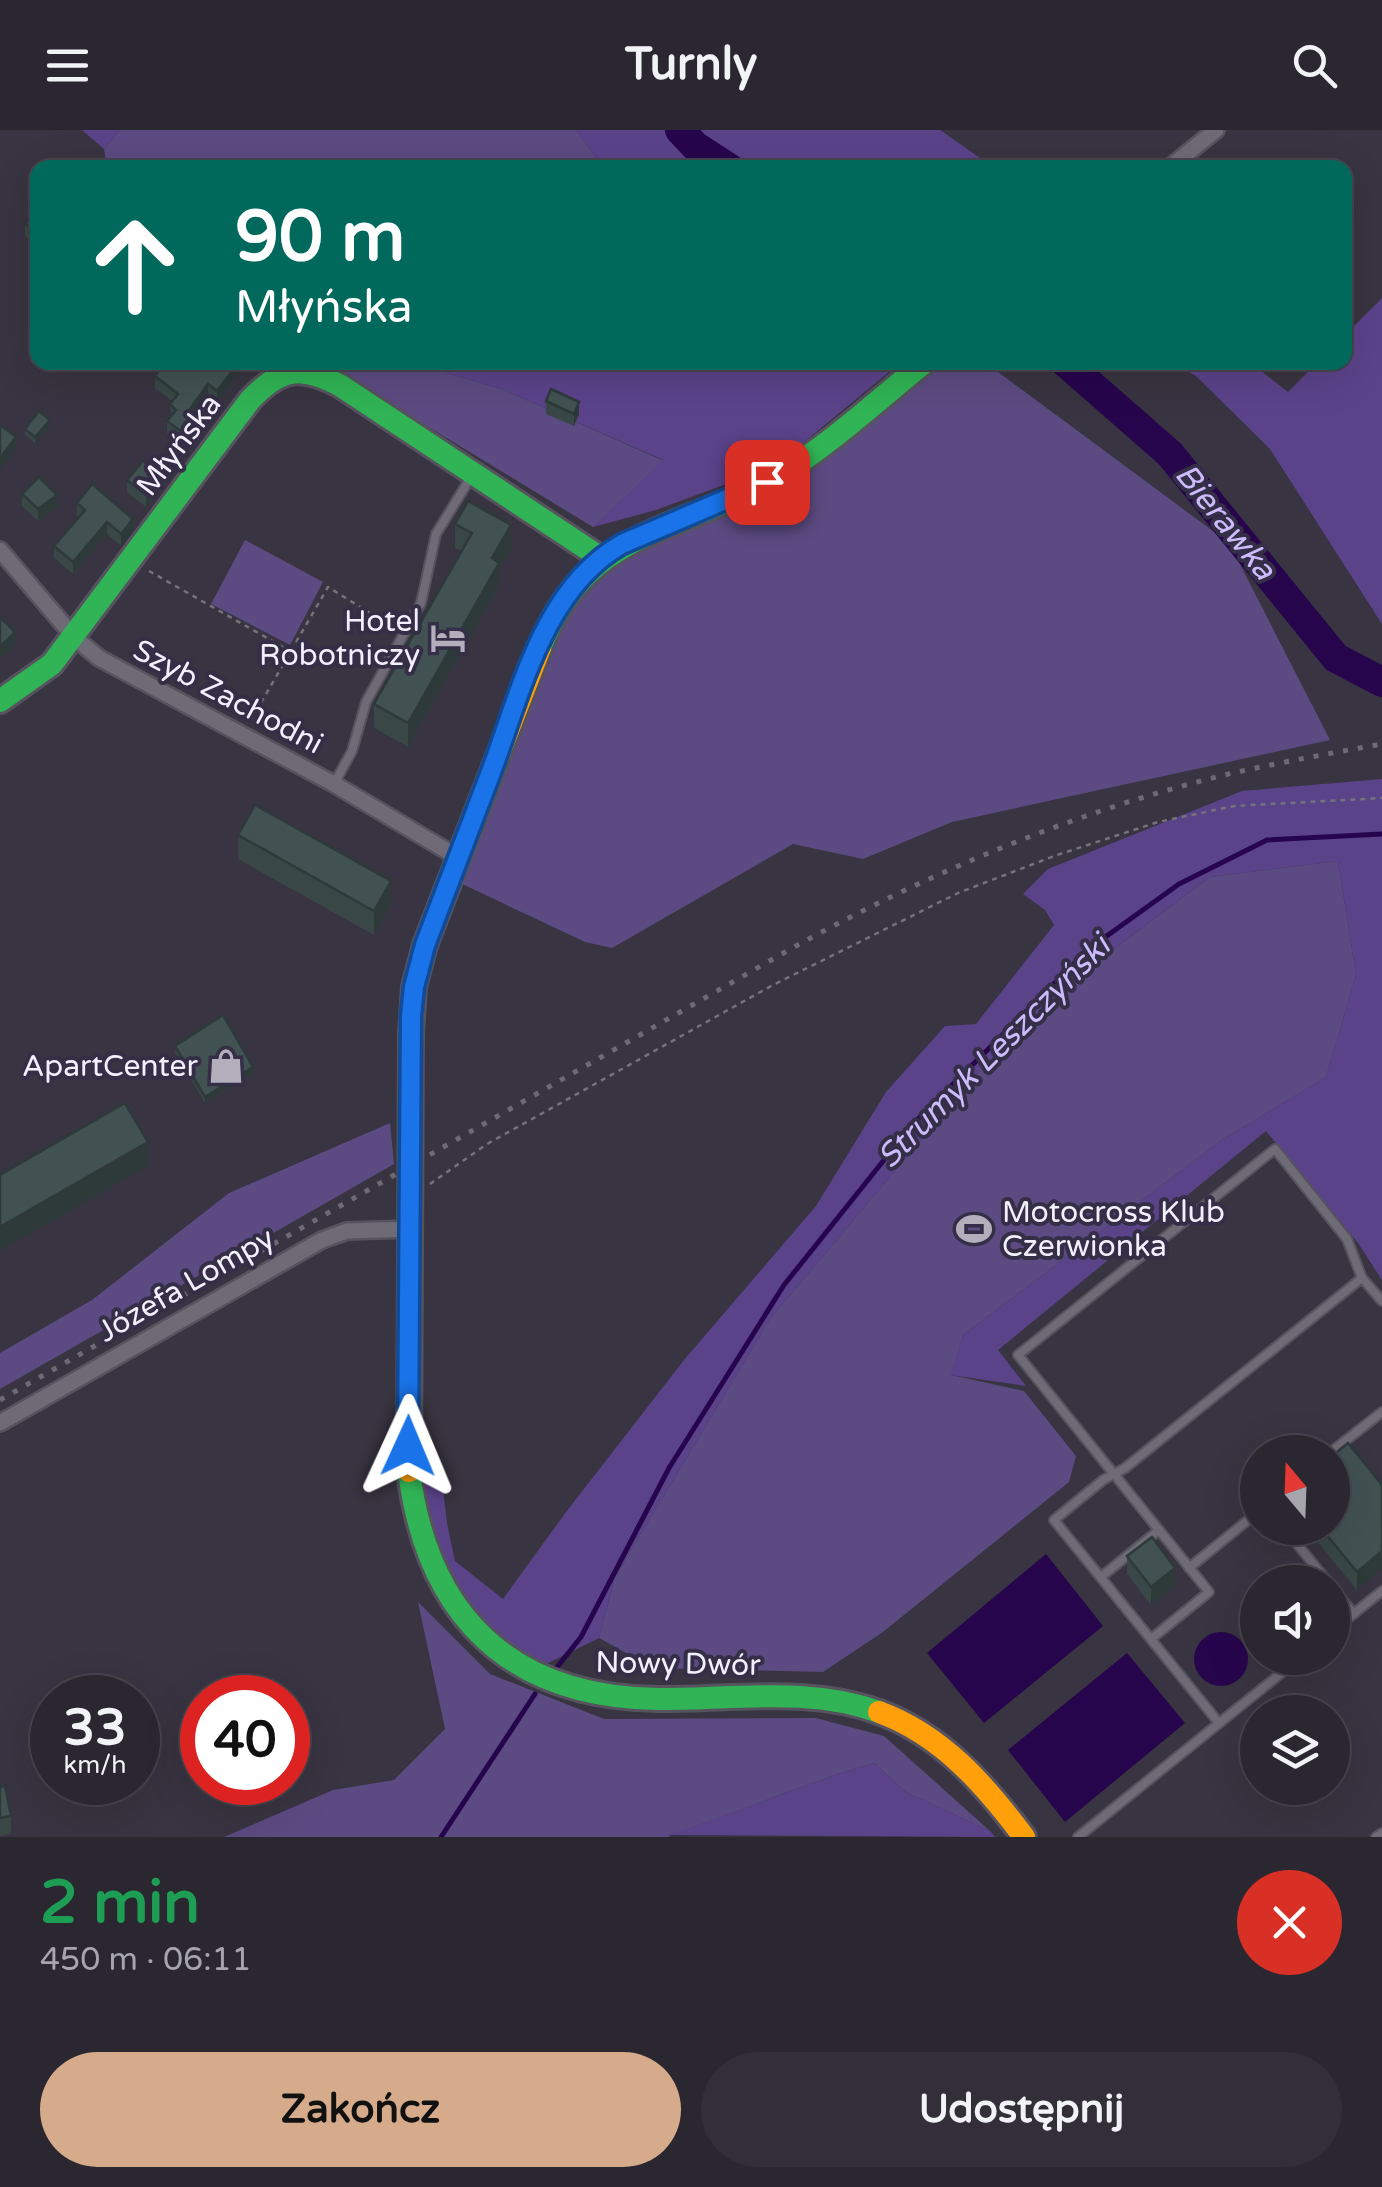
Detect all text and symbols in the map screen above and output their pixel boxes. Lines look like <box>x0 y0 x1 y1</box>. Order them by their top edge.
icon: menu <box>40 38 95 93</box>
text: Turnly <box>625 38 757 92</box>
icon: search <box>1287 38 1342 93</box>
text: 90 m <box>235 196 405 280</box>
icon: ahead <box>70 200 200 330</box>
text: Młyńska <box>235 281 413 335</box>
street label: Młyńska <box>129 387 229 503</box>
pin <box>725 440 810 525</box>
icon: arrive <box>740 455 795 510</box>
water label: Bierawka <box>1167 456 1284 589</box>
place label: Hotel Robotniczy <box>259 603 420 674</box>
hotel icon: Hotel Robotniczy <box>429 619 467 657</box>
street label: Szyb Zachodni <box>127 632 329 762</box>
water label: Strumyk Leszczyński <box>870 925 1121 1176</box>
shop icon: ApartCenter <box>207 1047 245 1085</box>
place label: ApartCenter <box>22 1048 199 1085</box>
place label: Motocross Klub Czerwionka <box>1002 1194 1225 1265</box>
sports icon: Motocross Klub Czerwionka <box>955 1210 993 1248</box>
street label: Józefa Lompy <box>91 1220 281 1350</box>
position arrow <box>356 1394 460 1498</box>
north arrow <box>1240 1435 1350 1545</box>
map controls <box>1240 1435 1350 1805</box>
button: sound <box>1240 1565 1350 1675</box>
street label: Nowy Dwór <box>595 1644 761 1684</box>
speed limit sign: 40 <box>180 1675 310 1805</box>
button: layers <box>1240 1695 1350 1805</box>
text: 33 <box>64 1698 126 1758</box>
text: km/h <box>64 1750 126 1780</box>
text: 2 min <box>40 1867 200 1939</box>
button: close <box>1237 1870 1342 1975</box>
text: 450 m · 06:11 <box>40 1941 252 1979</box>
button: Zakończ <box>40 2052 681 2167</box>
button: Udostępnij <box>701 2052 1342 2167</box>

